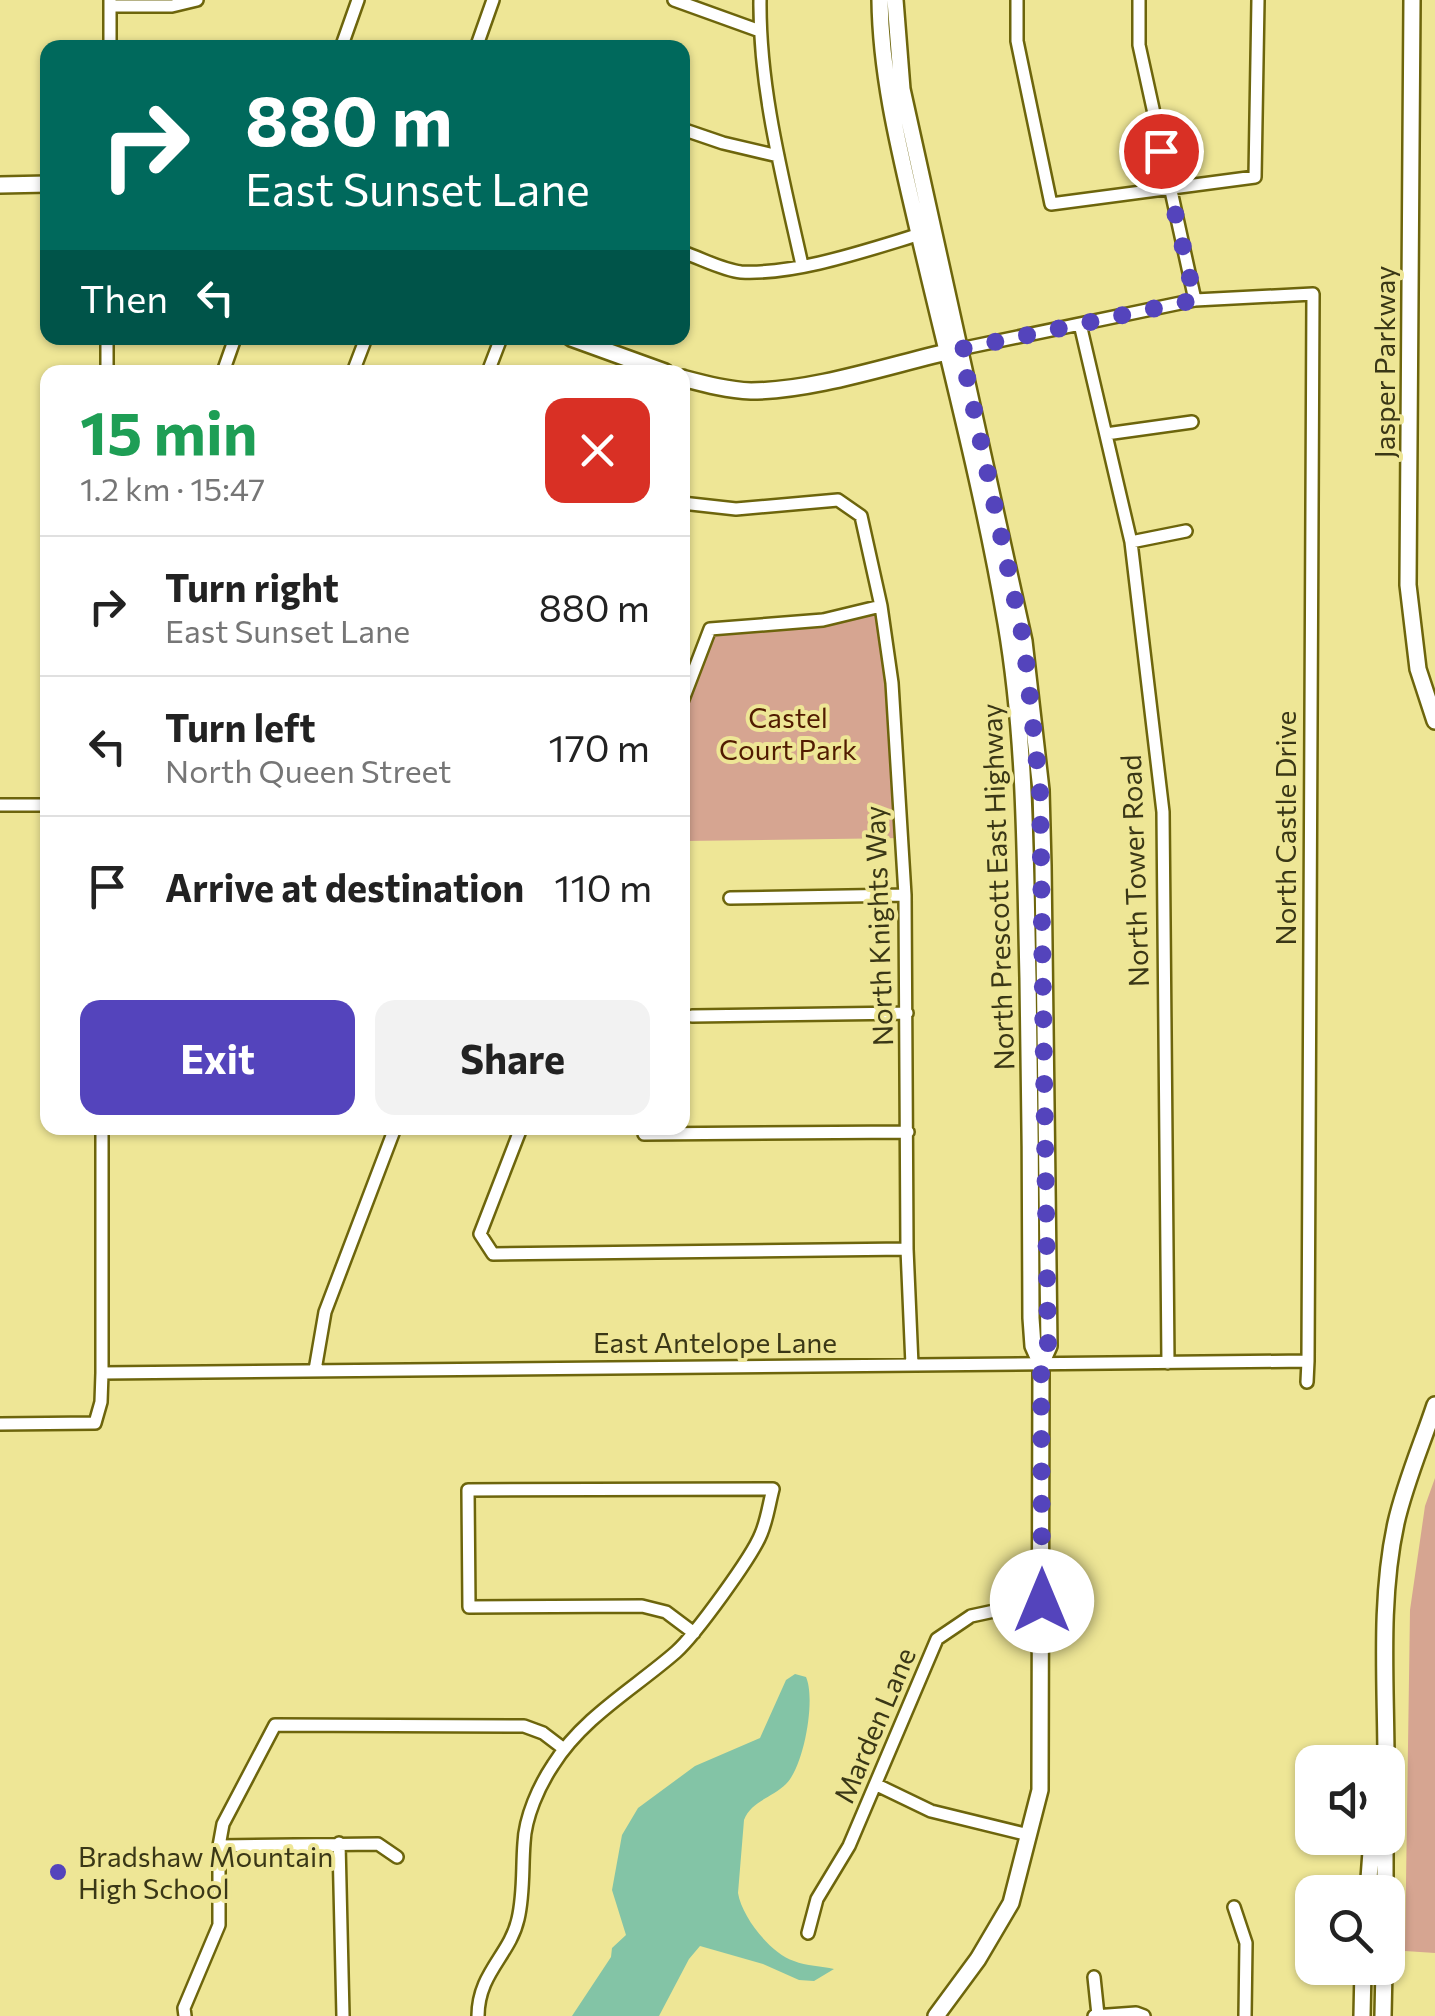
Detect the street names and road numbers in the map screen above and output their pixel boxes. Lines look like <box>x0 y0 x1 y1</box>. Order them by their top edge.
street label: Jasper Parkway <box>1367 266 1401 458</box>
street label: North Prescott East Highway <box>974 703 1020 1071</box>
street label: North Castle Drive <box>1268 711 1302 945</box>
street label: North Tower Road <box>1113 754 1155 988</box>
street label: North Knights Way <box>857 805 899 1047</box>
street label: East Antelope Lane <box>593 1325 837 1359</box>
street label: Marden Lane <box>826 1642 922 1808</box>

